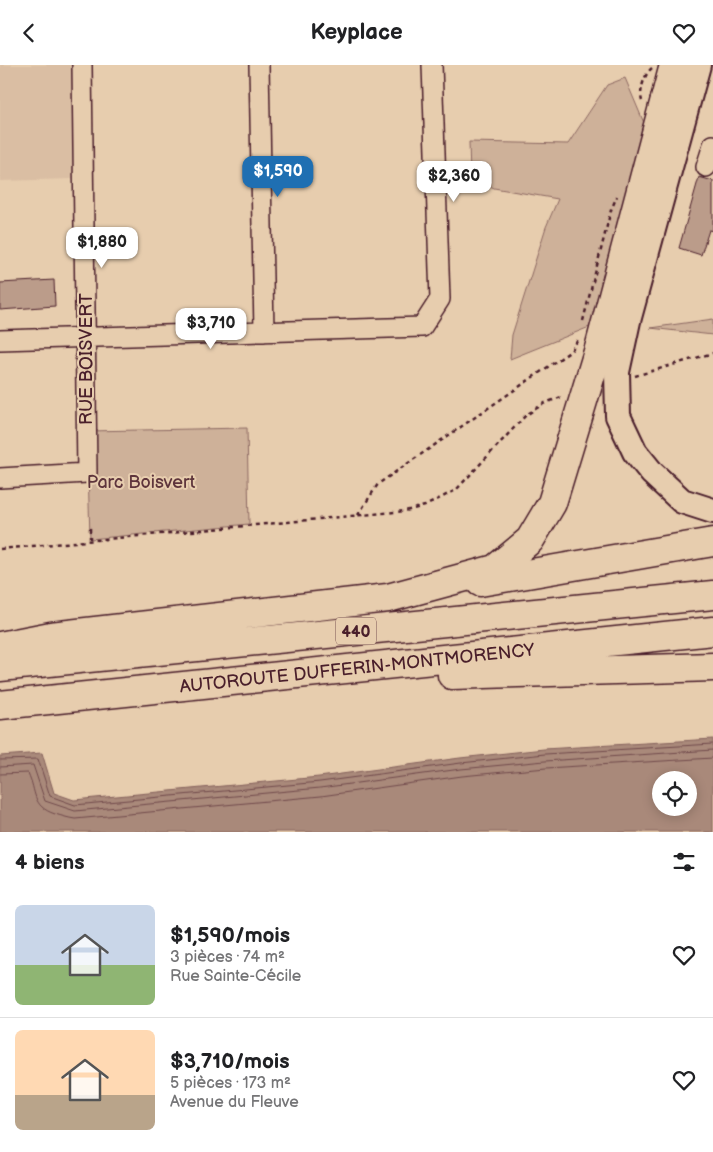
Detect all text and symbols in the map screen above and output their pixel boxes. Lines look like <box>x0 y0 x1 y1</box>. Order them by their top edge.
icon: back <box>15 19 43 47</box>
text: Keyplace <box>310 19 403 46</box>
icon: heart <box>670 19 698 47</box>
pin: $1,590 <box>237 155 319 198</box>
pin: $2,360 <box>413 161 495 203</box>
text: $1,590 <box>253 162 303 181</box>
text: $2,360 <box>428 167 480 186</box>
pin: $1,880 <box>61 227 143 269</box>
text: $1,880 <box>77 233 127 252</box>
street label: RUE BOISVERT <box>76 293 97 425</box>
pin: $3,710 <box>170 307 252 350</box>
text: $3,710 <box>187 314 235 333</box>
park label: Parc Boisvert <box>87 472 196 493</box>
road number: 440 <box>336 617 376 645</box>
street label: AUTOROUTE DUFFERIN-MONTMORENCY <box>179 639 536 698</box>
map controls <box>652 771 697 816</box>
button: locate <box>652 771 697 816</box>
icon: filters <box>670 848 698 876</box>
text: 4 biens <box>15 850 85 875</box>
text: $1,590/mois <box>170 923 290 948</box>
icon: home <box>55 925 115 985</box>
icon: heart <box>670 941 698 969</box>
text: 3 pièces · 74 m² <box>170 948 285 967</box>
text: Rue Sainte-Cécile <box>170 967 301 986</box>
text: $3,710/mois <box>170 1049 289 1074</box>
icon: home <box>55 1050 115 1110</box>
icon: heart <box>670 1066 698 1094</box>
text: 5 pièces · 173 m² <box>170 1074 291 1093</box>
text: Avenue du Fleuve <box>170 1093 299 1112</box>

